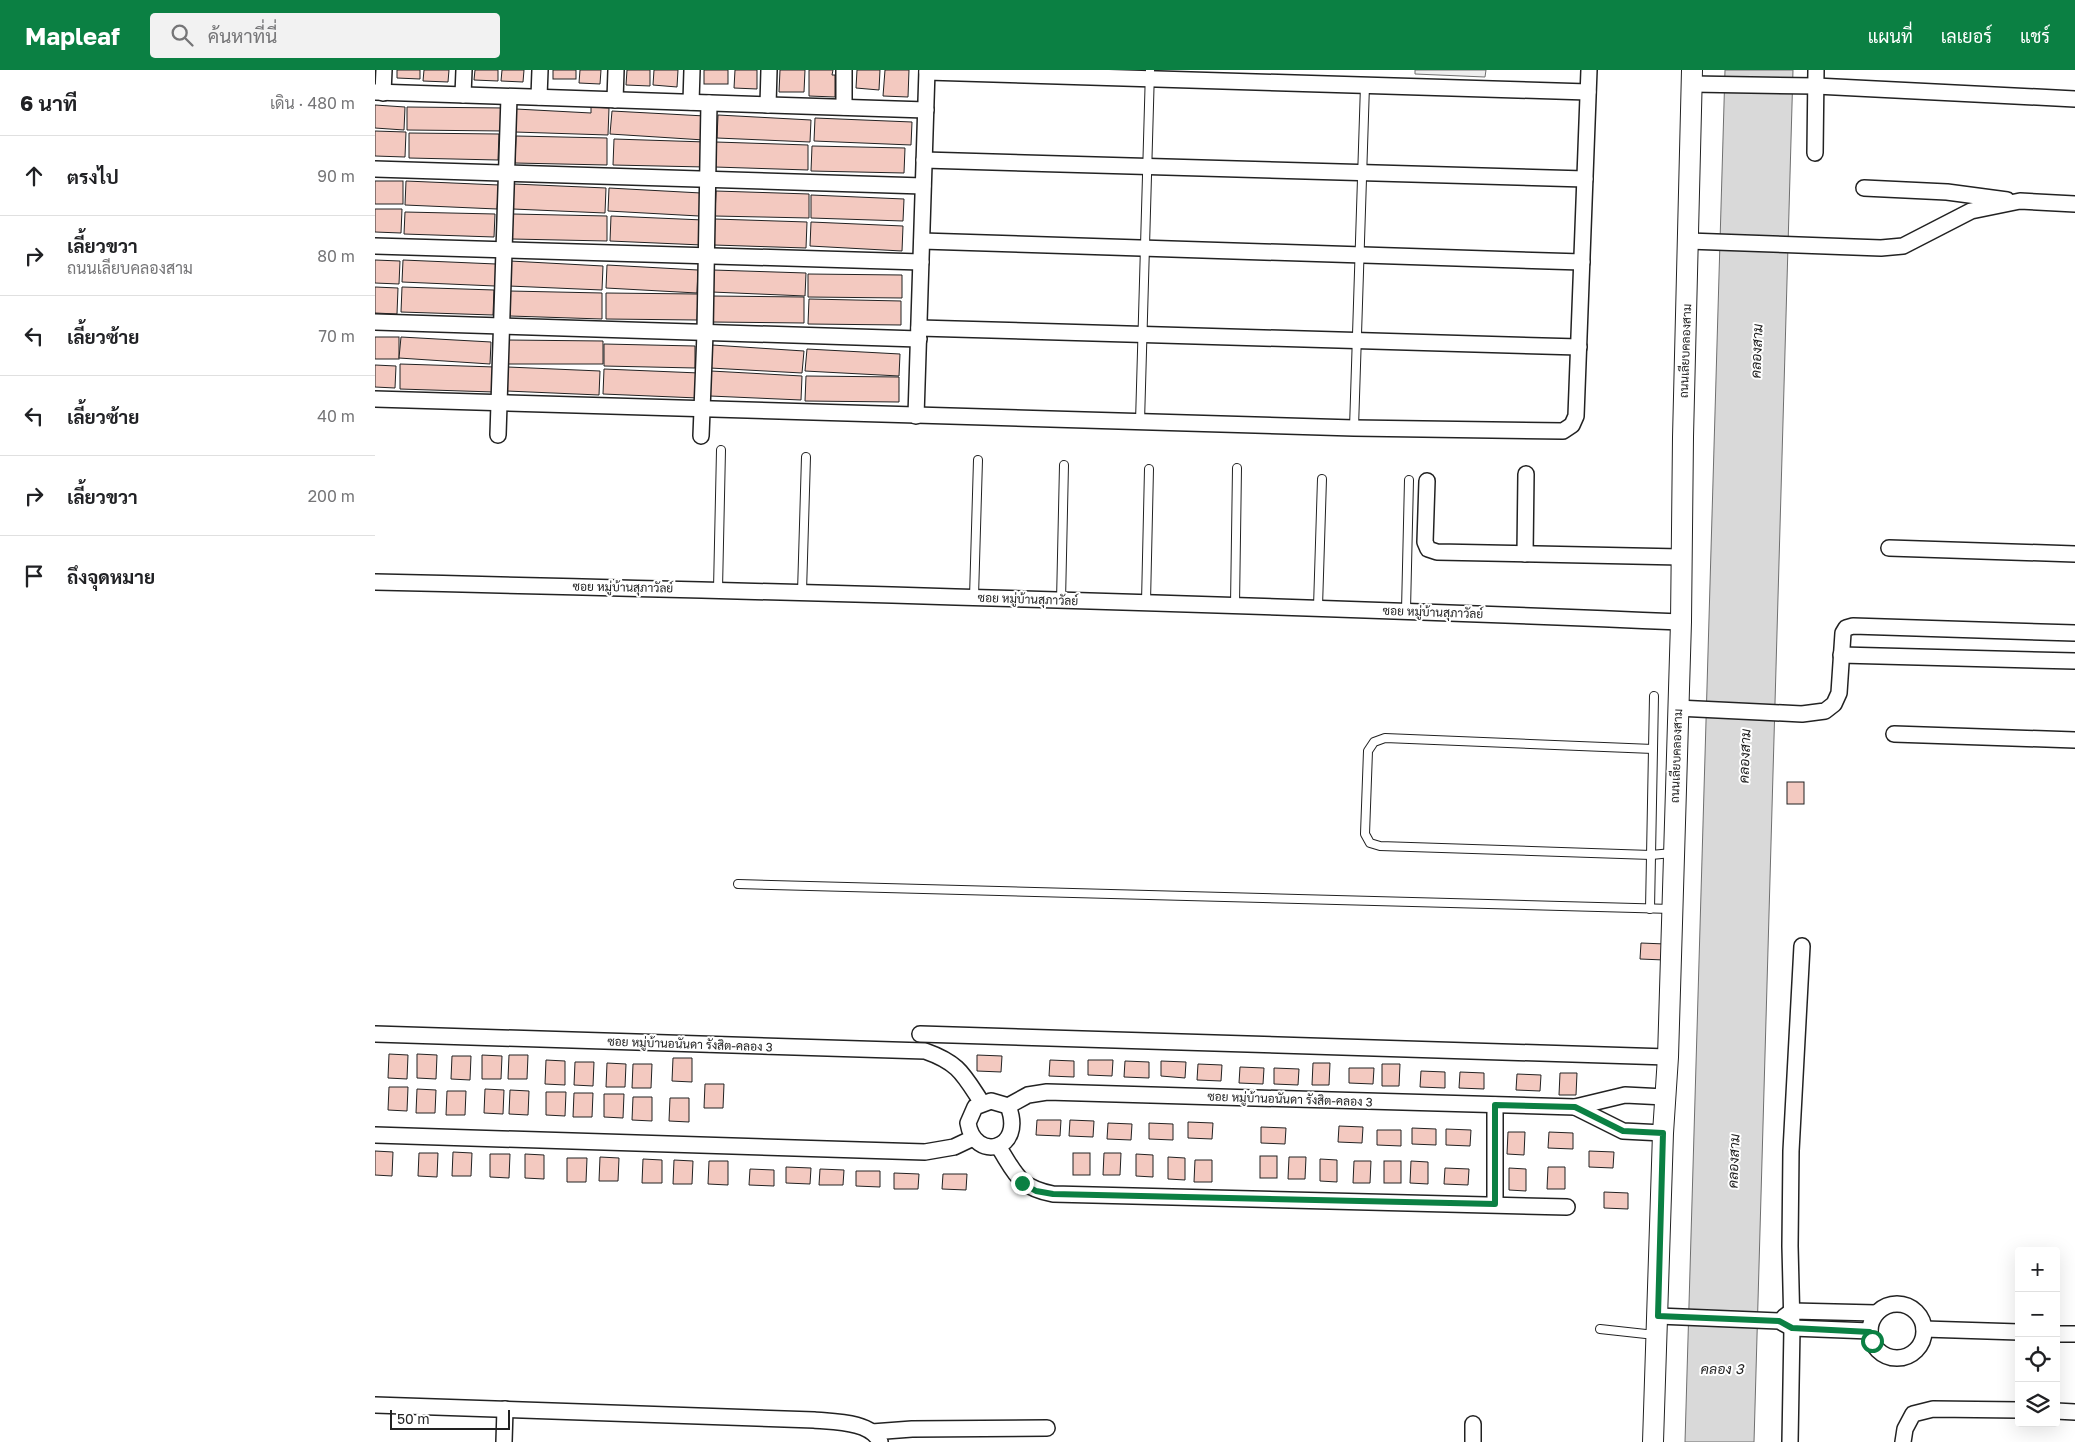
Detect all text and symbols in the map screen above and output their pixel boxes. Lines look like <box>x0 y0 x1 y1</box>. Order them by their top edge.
search box <box>150 13 500 58</box>
text: Mapleaf <box>25 21 120 50</box>
icon: search <box>168 21 196 49</box>
text: ค้นหาที่นี่ <box>208 24 277 47</box>
text: แผนที่ <box>1868 25 1913 47</box>
text: เลเยอร์ <box>1941 25 1992 47</box>
text: แชร์ <box>2020 25 2050 47</box>
text: 6 นาที <box>20 90 77 116</box>
text: เดิน · 480 m <box>270 93 355 113</box>
icon: ahead <box>20 162 48 190</box>
text: ตรงไป <box>67 165 119 188</box>
text: 90 m <box>317 166 355 186</box>
text: เลี้ยวขวา <box>67 234 138 257</box>
icon: right <box>20 242 48 270</box>
text: 80 m <box>317 246 355 266</box>
text: ถนนเลียบคลองสาม <box>67 258 193 278</box>
street label: ถนนเลียบคลองสาม <box>1676 304 1694 398</box>
icon: left <box>20 322 48 350</box>
water label: คลองสาม <box>1747 323 1765 379</box>
text: เลี้ยวซ้าย <box>67 325 139 348</box>
text: 70 m <box>318 326 355 346</box>
icon: left <box>20 402 48 430</box>
text: เลี้ยวซ้าย <box>67 405 139 428</box>
text: 40 m <box>317 406 355 426</box>
icon: right <box>20 482 48 510</box>
text: เลี้ยวขวา <box>67 485 138 508</box>
text: 200 m <box>308 486 355 506</box>
icon: arrive <box>20 562 48 590</box>
text: ถึงจุดหมาย <box>67 565 155 588</box>
street label: ซอย หมู่บ้านสุภาวัลย์ <box>573 579 673 597</box>
street label: ซอย หมู่บ้านสุภาวัลย์ <box>977 590 1079 610</box>
street label: ซอย หมู่บ้านสุภาวัลย์ <box>1382 603 1484 623</box>
street label: ถนนเลียบคลองสาม <box>1667 709 1685 803</box>
water label: คลองสาม <box>1735 728 1753 784</box>
street label: ซอย หมู่บ้านอนันดา รังสิต-คลอง 3 <box>607 1034 773 1055</box>
street label: ซอย หมู่บ้านอนันดา รังสิต-คลอง 3 <box>1207 1089 1373 1110</box>
water label: คลองสาม <box>1724 1133 1742 1189</box>
route end <box>1011 1172 1034 1195</box>
map controls <box>2015 1247 2060 1427</box>
button: + <box>2015 1247 2060 1292</box>
button: − <box>2015 1292 2060 1337</box>
route start <box>1861 1330 1884 1353</box>
button: locate <box>2015 1337 2060 1382</box>
water label: คลอง 3 <box>1701 1360 1745 1377</box>
button: layers <box>2015 1382 2060 1427</box>
scale bar <box>390 1407 510 1430</box>
text: 50 m <box>397 1410 430 1427</box>

